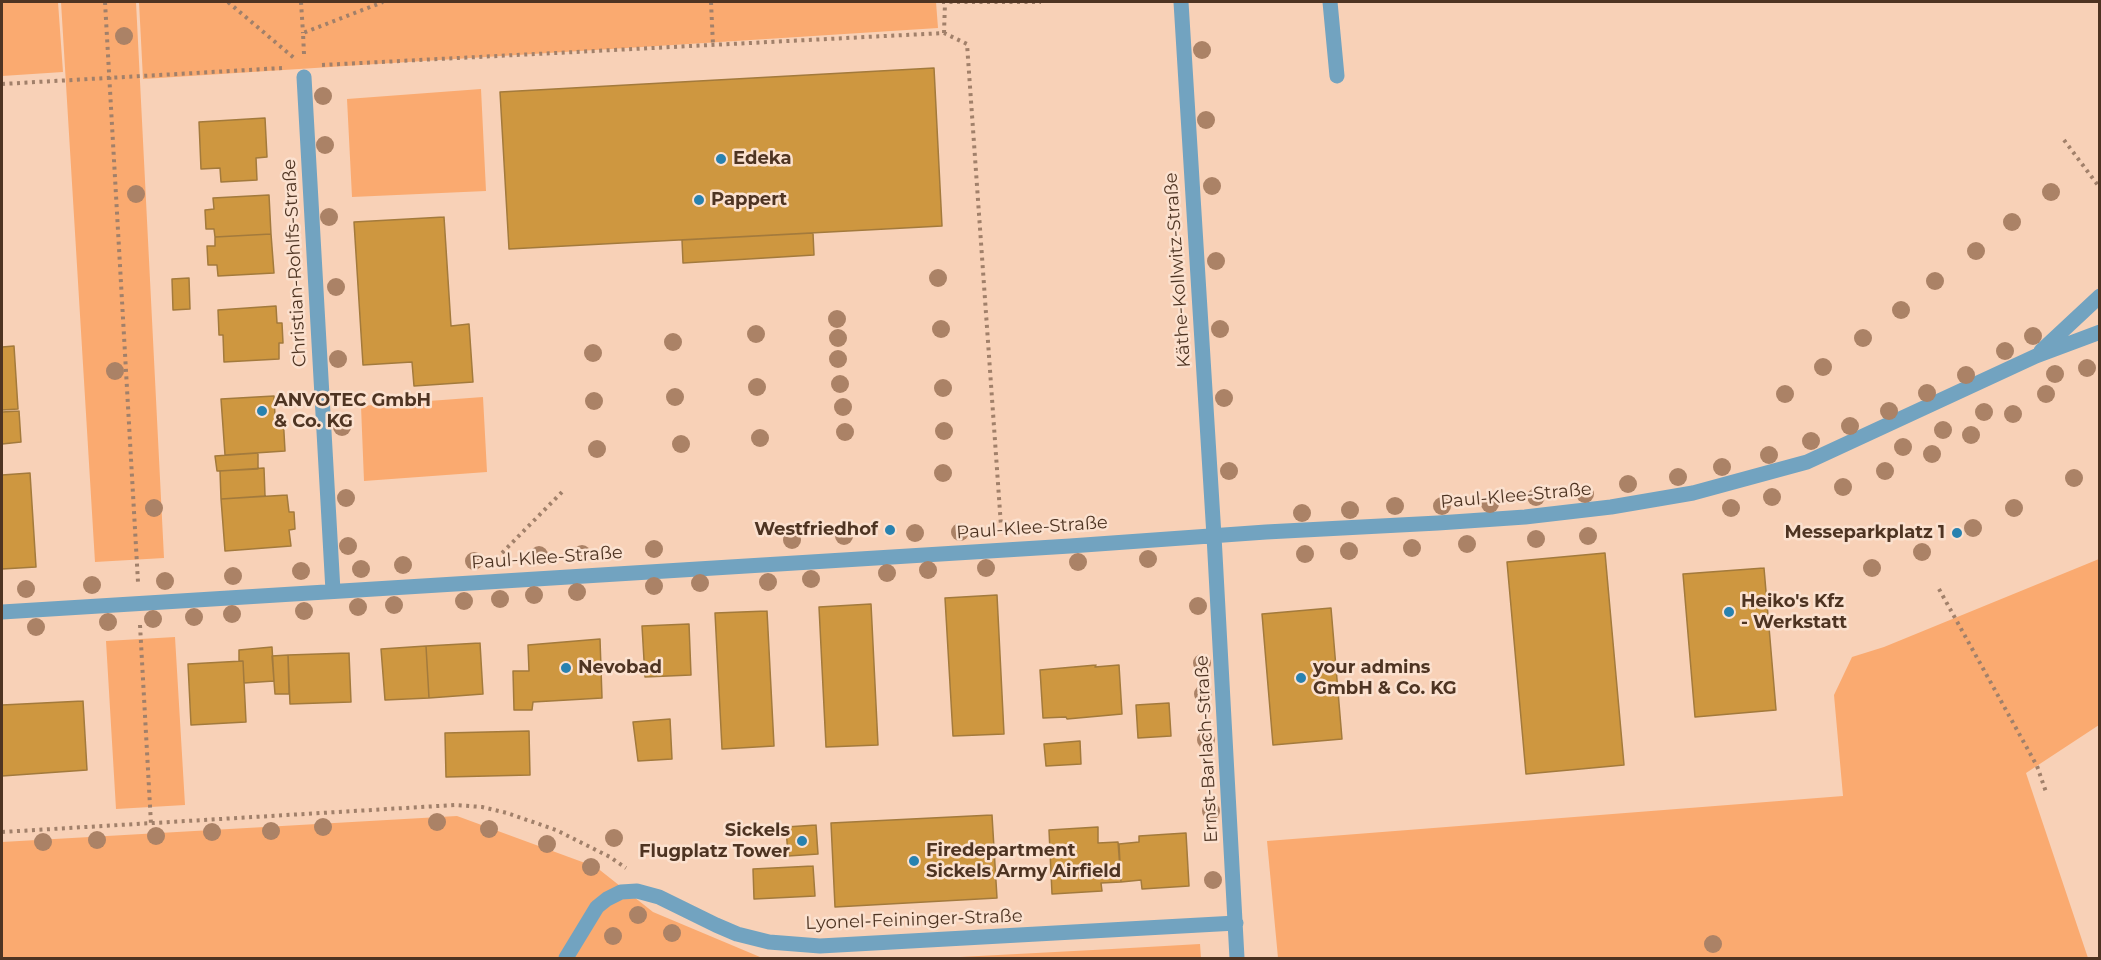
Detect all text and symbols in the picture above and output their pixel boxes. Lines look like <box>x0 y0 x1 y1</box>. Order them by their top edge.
place label: Edeka <box>733 148 792 170</box>
marker: Edeka <box>714 152 728 166</box>
street label: Christian-Rohlfs-Straße <box>279 158 311 368</box>
street label: Käthe-Kollwitz-Straße <box>1160 172 1196 368</box>
place label: Pappert <box>711 189 787 211</box>
marker: Pappert <box>692 193 706 207</box>
place label: ANVOTEC GmbH & Co. KG <box>274 390 431 432</box>
marker: ANVOTEC GmbH & Co. KG <box>255 404 269 418</box>
street label: Paul-Klee-Straße <box>1440 479 1592 513</box>
street label: Paul-Klee-Straße <box>956 512 1108 544</box>
place label: Westfriedhof <box>754 519 878 541</box>
place label: Messeparkplatz 1 <box>1785 522 1945 544</box>
marker: Westfriedhof <box>883 523 897 537</box>
marker: Messeparkplatz 1 <box>1950 526 1964 540</box>
street label: Paul-Klee-Straße <box>471 542 623 574</box>
place label: Heiko's Kfz - Werkstatt <box>1741 591 1847 634</box>
marker: Heiko's Kfz - Werkstatt <box>1722 605 1736 619</box>
street label: Ernst-Barlach-Straße <box>1191 655 1223 843</box>
place label: Nevobad <box>578 657 662 679</box>
place label: your admins GmbH & Co. KG <box>1313 657 1457 700</box>
marker: Nevobad <box>559 661 573 675</box>
marker: your admins GmbH & Co. KG <box>1294 671 1308 685</box>
place label: Sickels Flugplatz Tower <box>639 820 790 862</box>
marker: Sickels Flugplatz Tower <box>795 834 809 848</box>
place label: Firedepartment Sickels Army Airfield <box>926 840 1121 882</box>
marker: Firedepartment Sickels Army Airfield <box>907 854 921 868</box>
street label: Lyonel-Feininger-Straße <box>805 905 1023 935</box>

